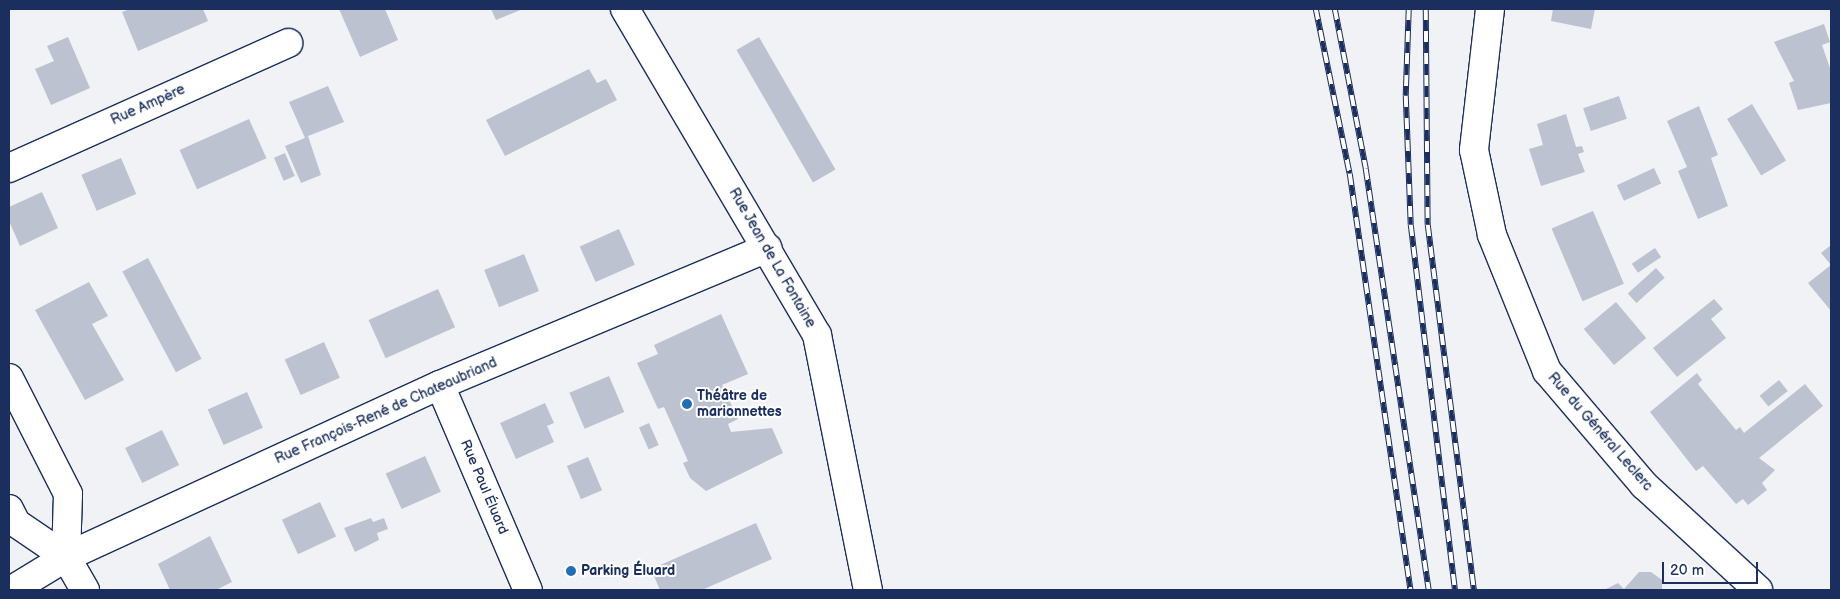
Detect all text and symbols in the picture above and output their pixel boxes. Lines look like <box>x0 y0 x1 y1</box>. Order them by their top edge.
street label: Rue Ampère <box>108 81 188 129</box>
street label: Rue Jean de La Fontaine <box>725 185 819 331</box>
street label: Rue François-René de Chateaubriand <box>272 354 500 468</box>
street label: Rue du Général Leclerc <box>1544 369 1656 495</box>
place label: Théâtre de marionnettes <box>697 388 782 421</box>
marker: Théâtre de marionnettes <box>681 398 693 410</box>
street label: Rue Paul Éluard <box>456 437 512 537</box>
scale bar <box>1665 552 1761 584</box>
text: 20 m <box>1670 561 1704 580</box>
place label: Parking Éluard <box>581 563 675 579</box>
marker: Parking Éluard <box>565 565 577 577</box>

